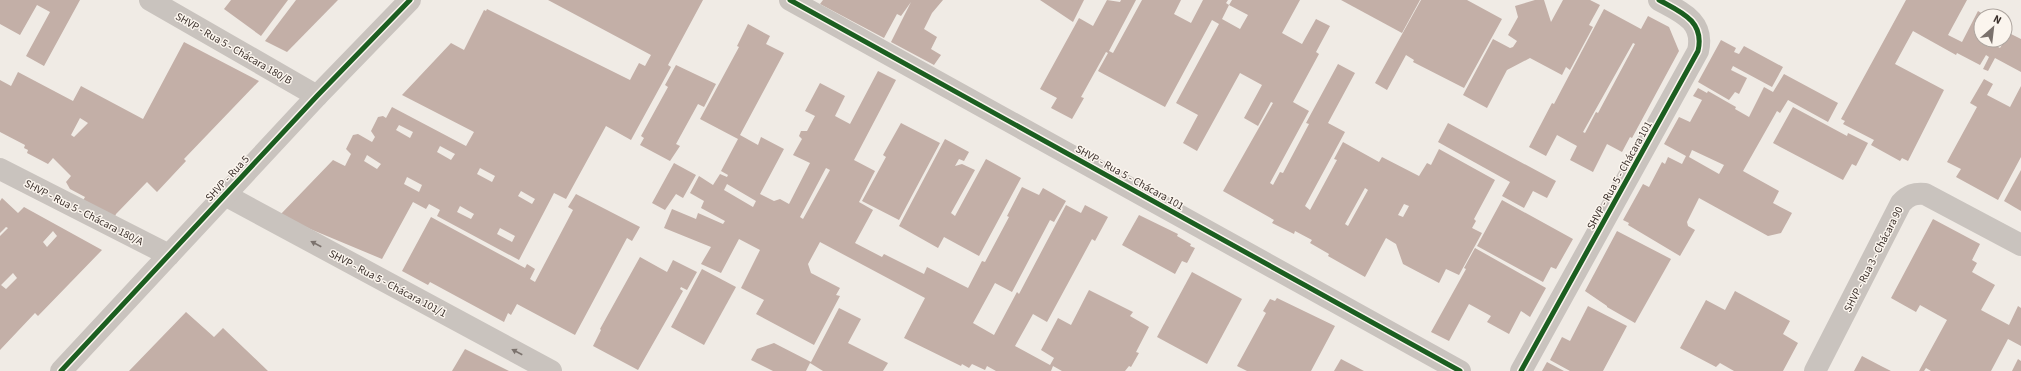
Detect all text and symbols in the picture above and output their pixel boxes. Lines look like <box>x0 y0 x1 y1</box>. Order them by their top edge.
north arrow <box>1973 8 2013 48</box>
street label: SHVP - Rua 5 - Chácara 180/B <box>173 9 295 88</box>
text: N <box>1991 11 2004 28</box>
street label: SHVP - Rua 5 - Chácara 101 <box>1583 118 1656 232</box>
street label: SHVP - Rua 5 - Chácara 101 <box>1073 141 1187 214</box>
street label: SHVP - Rua 5 <box>202 152 253 205</box>
street label: SHVP - Rua 5 - Chácara 180/A <box>22 176 146 249</box>
street label: SHVP - Rua 3 - Chácara 90 <box>1840 204 1907 315</box>
one-way arrow <box>310 241 322 247</box>
street label: SHVP - Rua 5 - Chácara 101/1 <box>326 246 449 321</box>
one-way arrow <box>511 349 523 356</box>

